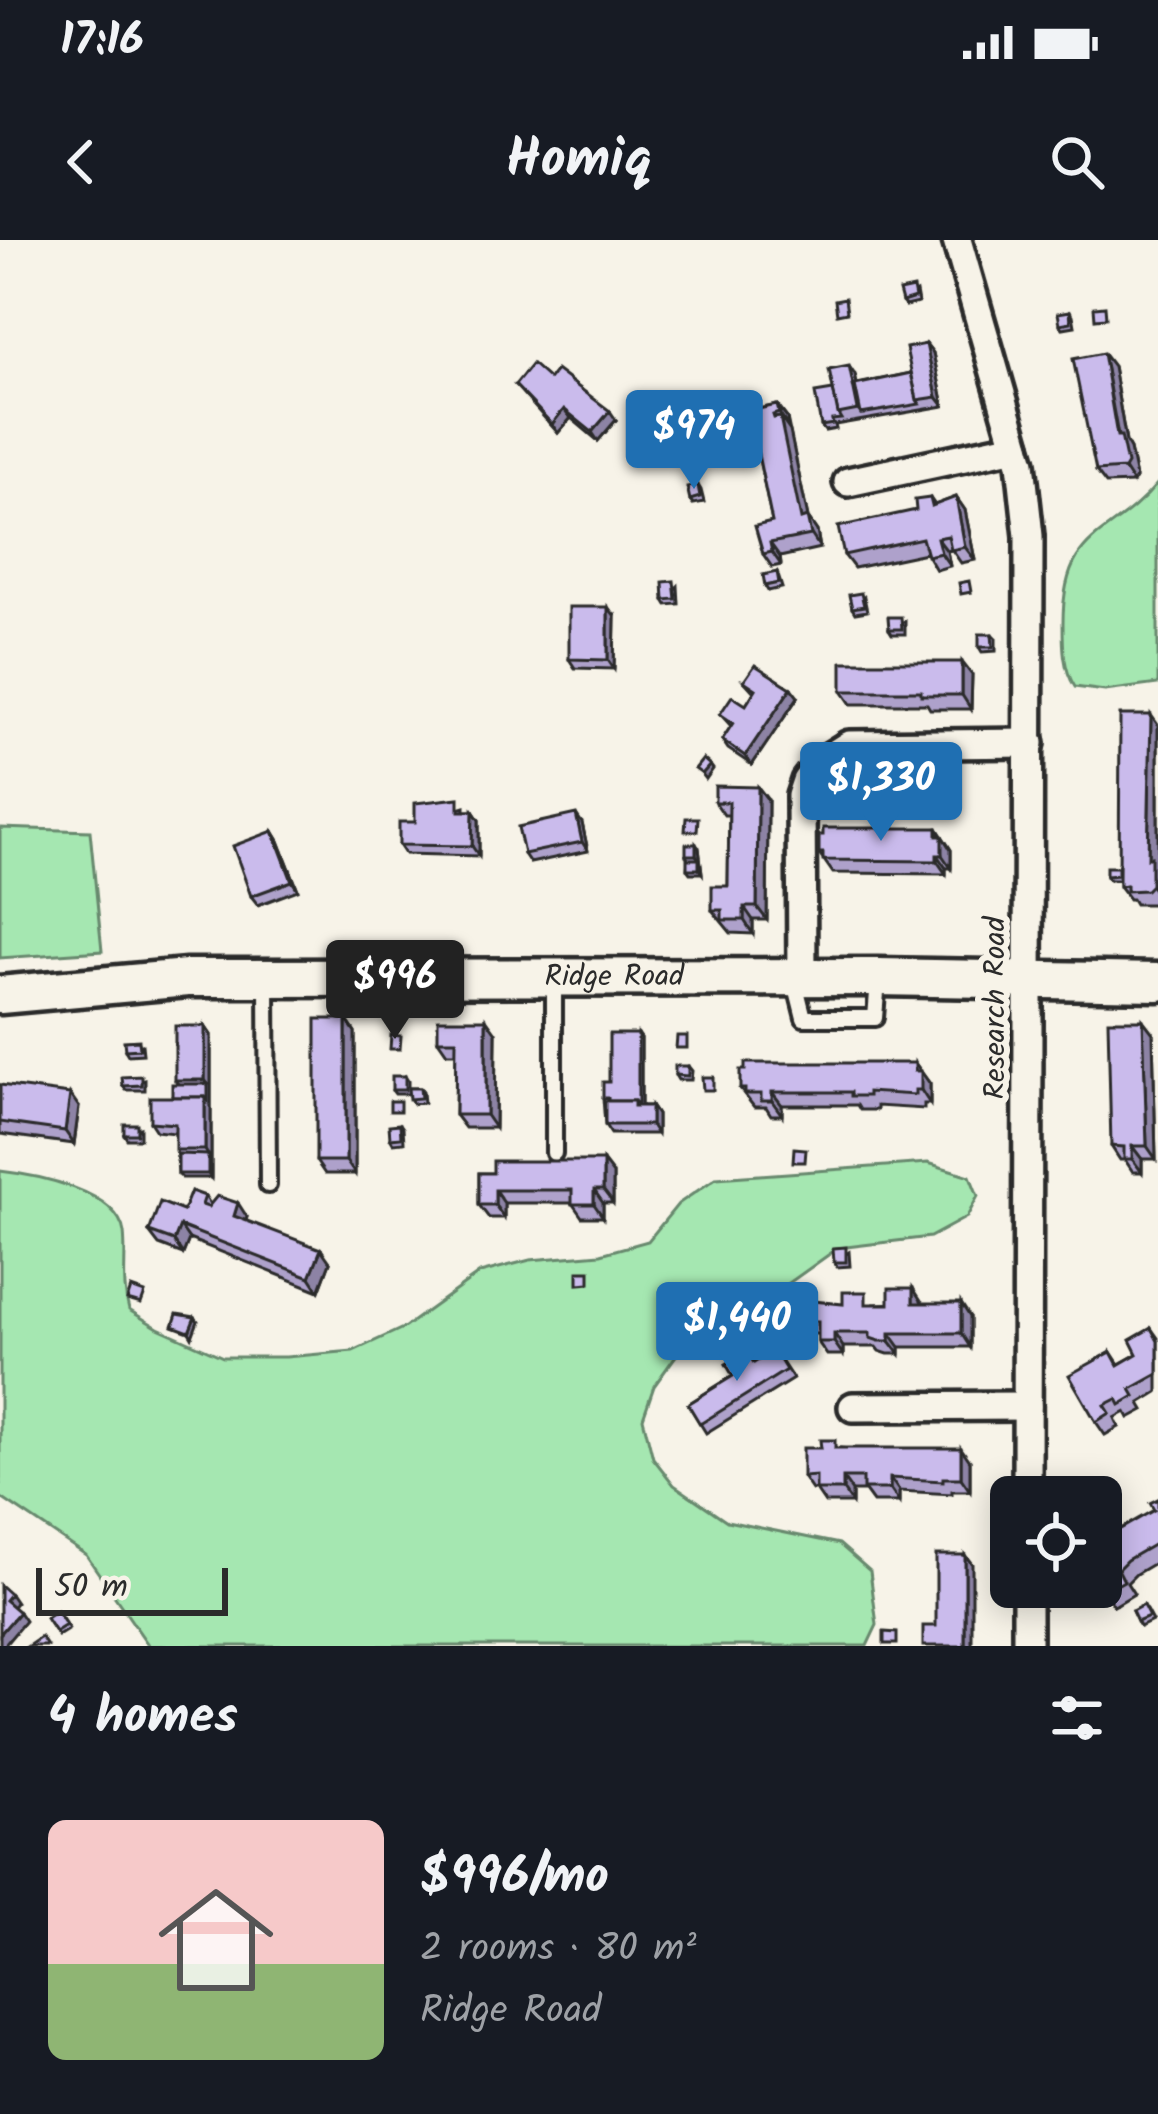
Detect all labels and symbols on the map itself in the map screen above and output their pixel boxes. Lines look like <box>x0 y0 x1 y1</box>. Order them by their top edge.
pin: $974 <box>623 390 765 492</box>
pin: $1,330 <box>783 742 979 844</box>
street label: Research Road <box>972 916 1020 1099</box>
pin: $996 <box>324 940 466 1042</box>
street label: Ridge Road <box>544 953 685 1001</box>
pin: $1,440 <box>639 1282 835 1384</box>
scale bar <box>36 1562 228 1615</box>

